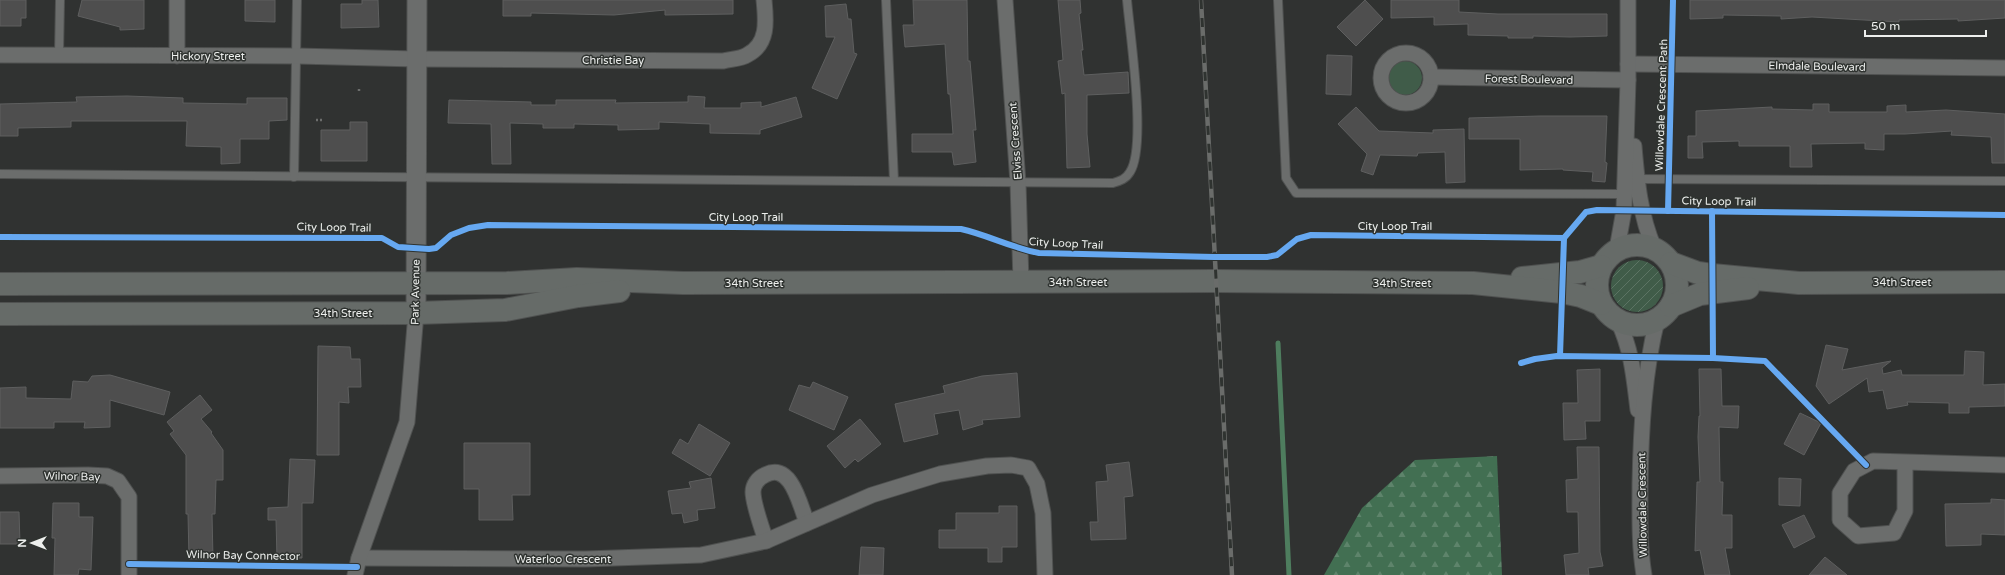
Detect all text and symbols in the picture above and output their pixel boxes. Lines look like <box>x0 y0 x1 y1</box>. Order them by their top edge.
scale bar <box>1865 12 1986 38</box>
text: 50 m <box>1871 19 1900 33</box>
street label: Willowdale Crescent Path <box>1653 39 1670 171</box>
street label: Hickory Street <box>171 50 245 63</box>
street label: Christie Bay <box>582 54 644 67</box>
street label: Elmdale Boulevard <box>1768 59 1866 74</box>
street label: Forest Boulevard <box>1485 72 1573 87</box>
street label: Elviss Crescent <box>1006 102 1025 180</box>
street label: City Loop Trail <box>1682 194 1756 209</box>
street label: City Loop Trail <box>709 211 783 224</box>
street label: City Loop Trail <box>297 220 371 235</box>
street label: City Loop Trail <box>1358 220 1432 233</box>
street label: City Loop Trail <box>1028 235 1104 252</box>
street label: Park Avenue <box>408 259 423 325</box>
street label: 34th Street <box>1048 276 1108 289</box>
street label: 34th Street <box>1872 276 1932 289</box>
street label: 34th Street <box>724 277 784 290</box>
street label: 34th Street <box>1372 277 1432 290</box>
street label: 34th Street <box>313 307 373 320</box>
street label: Willowdale Crescent <box>1635 452 1650 558</box>
street label: Wilnor Bay <box>44 470 100 483</box>
north arrow <box>12 523 52 563</box>
text: N <box>16 539 29 547</box>
street label: Wilnor Bay Connector <box>186 548 301 563</box>
street label: Waterloo Crescent <box>515 553 611 566</box>

